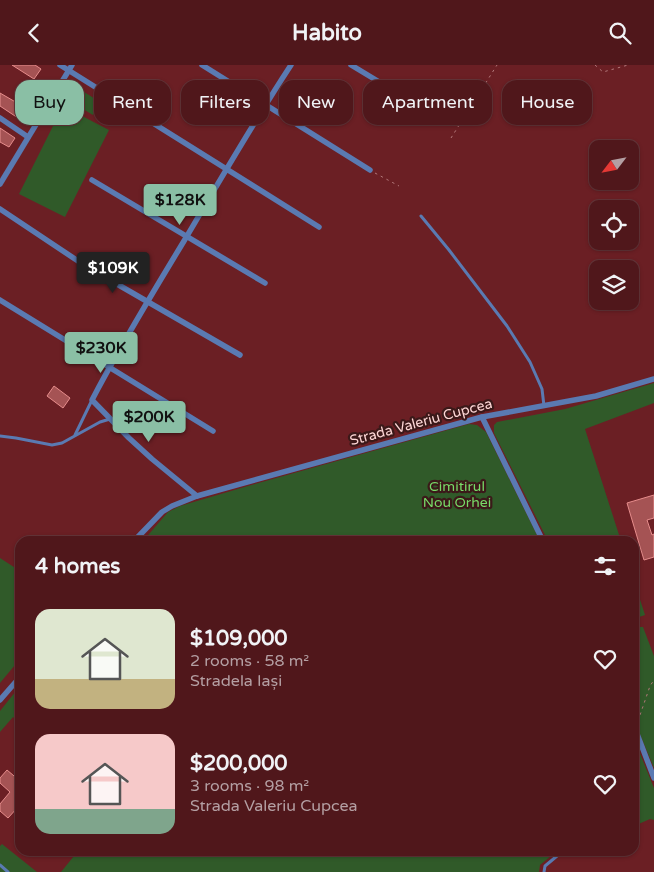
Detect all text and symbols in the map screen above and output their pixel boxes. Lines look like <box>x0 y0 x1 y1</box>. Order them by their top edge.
icon: back <box>20 19 48 47</box>
icon: search <box>606 19 634 47</box>
text: Habito <box>292 20 362 46</box>
chip: Buy <box>15 80 84 125</box>
chip: Rent <box>94 80 171 125</box>
chip: Filters <box>181 80 269 125</box>
chip: New <box>279 80 353 125</box>
chip: Apartment <box>363 80 492 125</box>
chip: House <box>502 80 592 125</box>
north arrow <box>589 140 639 190</box>
map controls <box>589 140 639 310</box>
pin: $128K <box>145 184 215 226</box>
text: $128K <box>155 190 205 210</box>
button: locate <box>589 200 639 250</box>
pin: $109K <box>78 251 148 294</box>
text: $109K <box>88 258 138 278</box>
button: layers <box>589 260 639 310</box>
pin: $230K <box>66 331 136 374</box>
text: $230K <box>76 338 126 358</box>
street label: Strada Valeriu Cupcea <box>348 395 494 449</box>
pin: $200K <box>114 401 184 443</box>
text: $200K <box>124 407 174 427</box>
park label: Cimitirul Nou Orhei <box>423 478 491 511</box>
icon: filters <box>591 552 619 580</box>
text: 4 homes <box>35 554 120 579</box>
text: $109,000 <box>190 626 288 651</box>
icon: home <box>75 629 135 689</box>
icon: heart <box>591 645 619 673</box>
text: 2 rooms · 58 m² <box>190 651 309 671</box>
text: Stradela Iași <box>190 671 282 691</box>
text: $200,000 <box>190 751 288 776</box>
icon: home <box>75 754 135 814</box>
icon: heart <box>591 770 619 798</box>
text: 3 rooms · 98 m² <box>190 776 309 796</box>
text: Strada Valeriu Cupcea <box>190 796 358 816</box>

